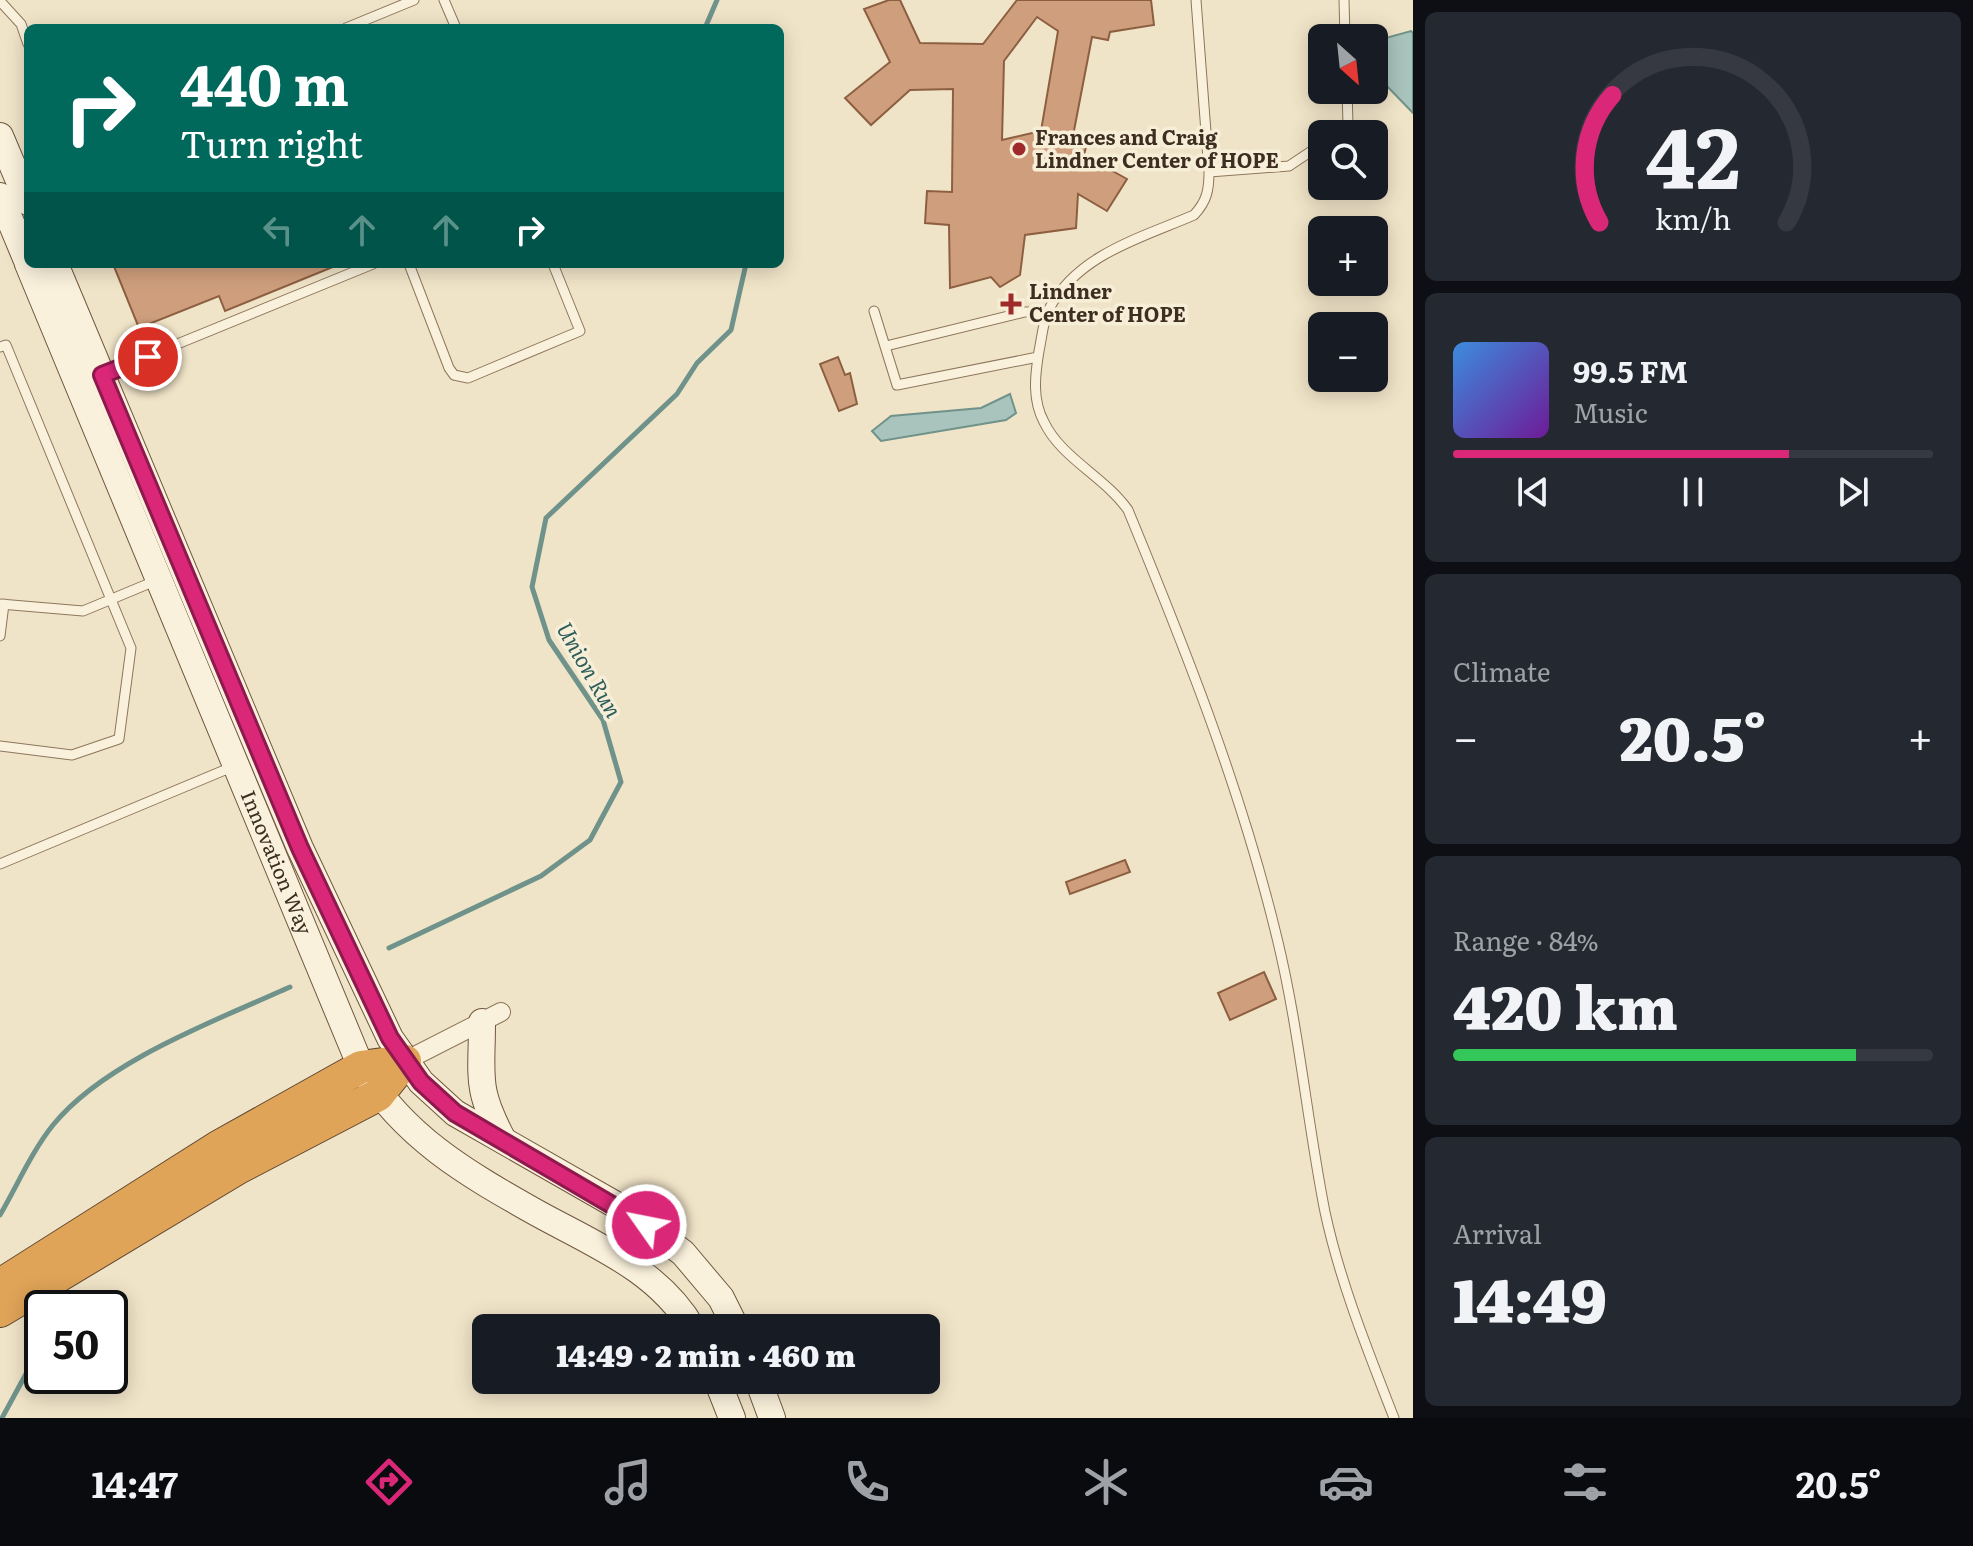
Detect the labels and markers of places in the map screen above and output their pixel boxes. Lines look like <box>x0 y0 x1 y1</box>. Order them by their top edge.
place label: Frances and Craig Lindner Center of HOPE <box>1035 121 1279 174</box>
marker: Frances and Craig Lindner Center of HOPE <box>1010 140 1028 158</box>
place label: Lindner Center of HOPE <box>1029 275 1186 328</box>
marker: Lindner Center of HOPE <box>1000 293 1022 315</box>
pin <box>114 323 182 391</box>

